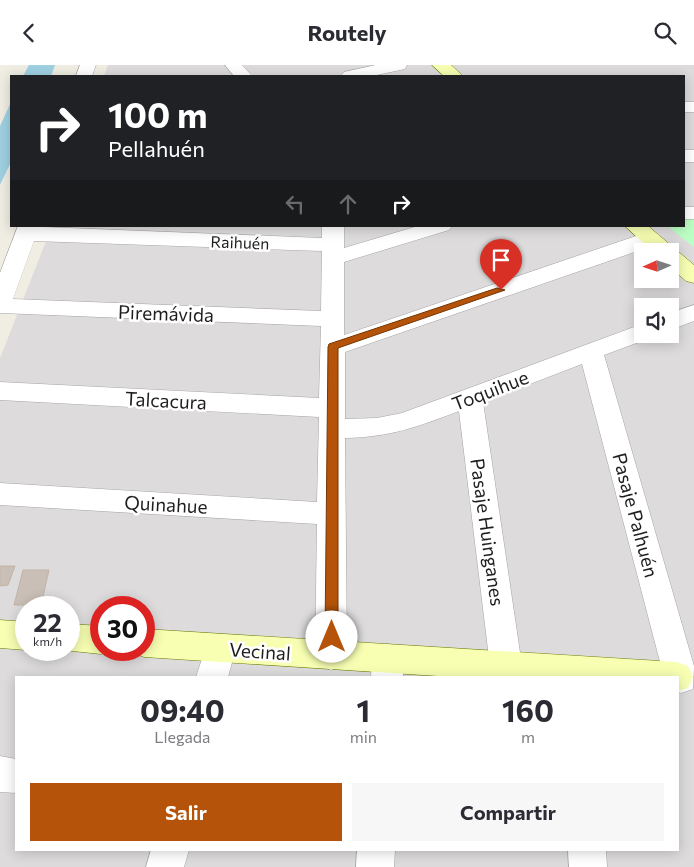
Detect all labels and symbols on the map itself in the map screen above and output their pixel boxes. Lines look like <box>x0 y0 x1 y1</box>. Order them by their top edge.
street label: Raihuén <box>210 231 270 253</box>
pin <box>480 239 522 290</box>
north arrow <box>634 243 679 287</box>
street label: Piremávida <box>118 300 214 326</box>
street label: Toquihue <box>448 365 532 415</box>
street label: Talcacura <box>124 386 208 414</box>
street label: Pasaje Palhuén <box>608 450 664 580</box>
street label: Pasaje Huinganes <box>466 457 510 607</box>
street label: Quinahue <box>124 490 208 518</box>
speed limit sign: 30 <box>90 596 155 661</box>
position arrow <box>305 610 357 662</box>
street label: Vecinal <box>228 637 292 665</box>

